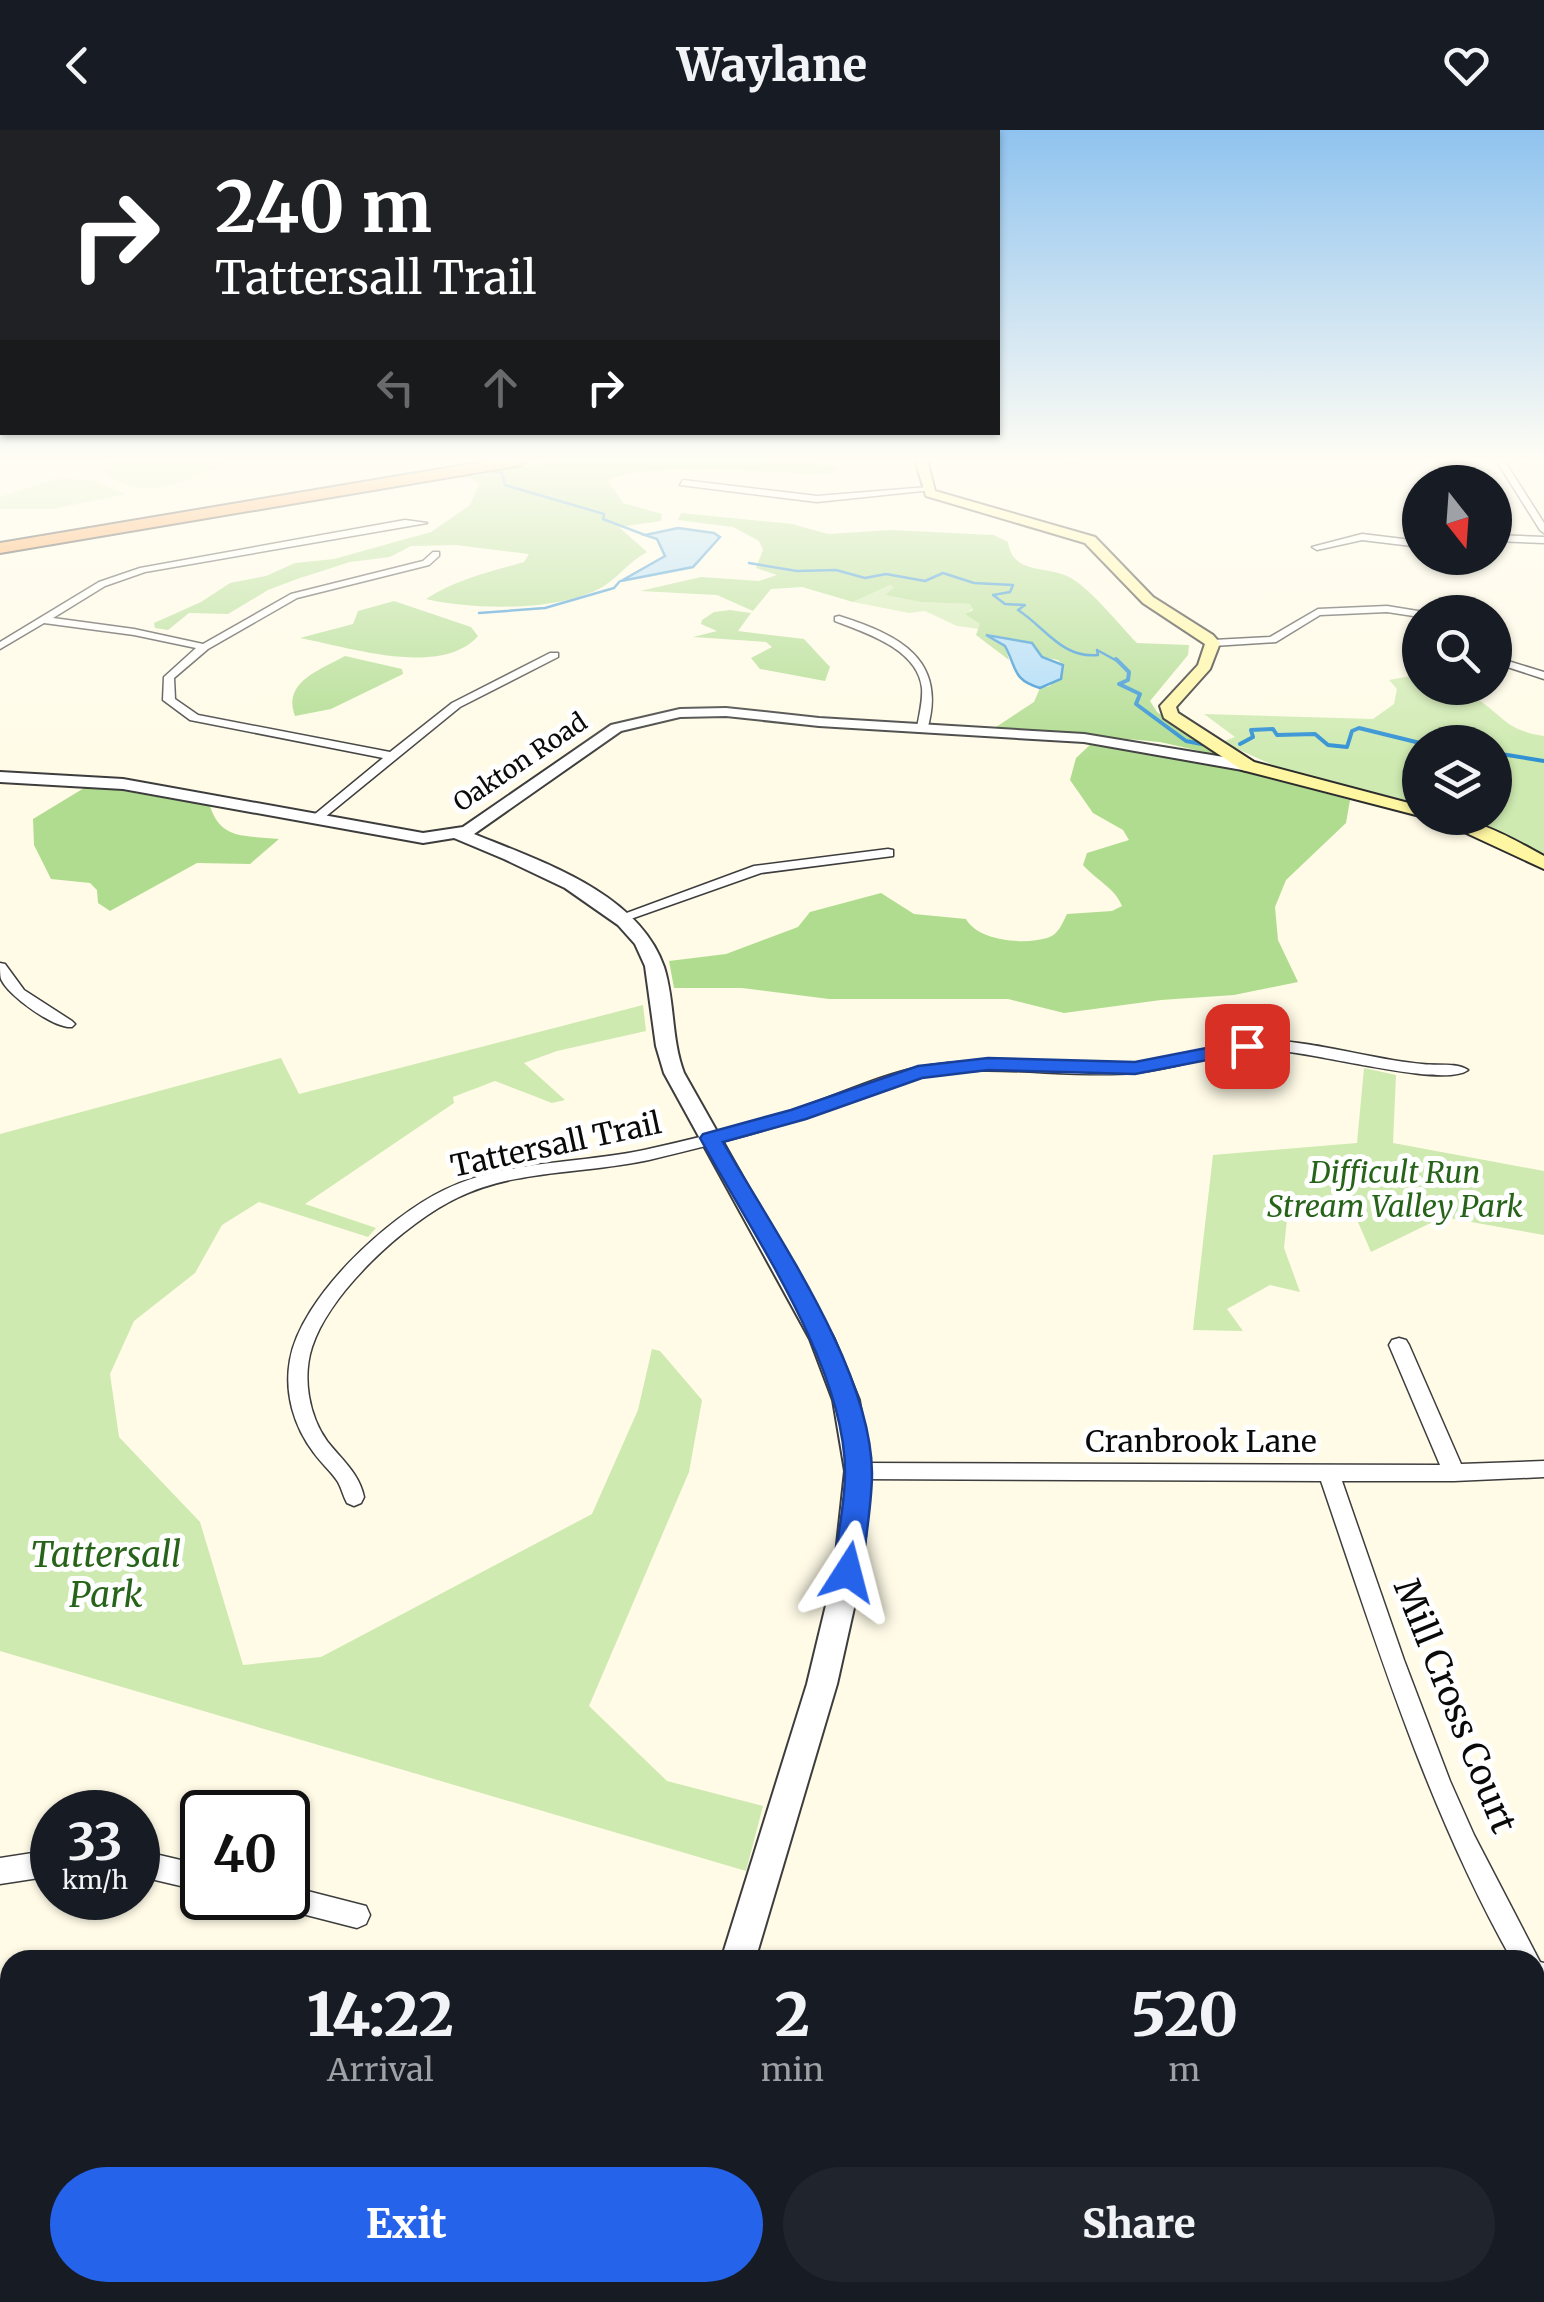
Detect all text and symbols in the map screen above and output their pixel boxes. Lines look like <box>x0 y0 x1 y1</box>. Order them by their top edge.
text: Waylane <box>677 37 867 93</box>
icon: back <box>50 38 105 93</box>
icon: heart <box>1439 38 1494 93</box>
text: 240 m <box>215 163 432 251</box>
icon: right <box>50 170 180 300</box>
text: Tattersall Trail <box>215 250 537 306</box>
icon: left <box>368 360 423 415</box>
icon: ahead <box>473 360 528 415</box>
icon: right <box>578 360 633 415</box>
north arrow <box>1402 465 1512 575</box>
map controls <box>1402 465 1512 835</box>
button: search <box>1402 595 1512 705</box>
street label: Oakton Road <box>447 706 593 818</box>
button: layers <box>1402 725 1512 835</box>
pin <box>1205 1004 1290 1089</box>
icon: arrive <box>1220 1019 1275 1074</box>
street label: Tattersall Trail <box>447 1103 665 1185</box>
park label: Difficult Run Stream Valley Park <box>1267 1153 1524 1225</box>
street label: Cranbrook Lane <box>1085 1422 1317 1460</box>
position arrow <box>796 1520 900 1624</box>
park label: Tattersall Park <box>31 1533 181 1617</box>
street label: Mill Cross Court <box>1384 1573 1526 1840</box>
speed limit sign: 40 <box>180 1790 310 1920</box>
text: 33 <box>67 1811 123 1874</box>
text: km/h <box>62 1864 128 1896</box>
text: 14:22 <box>307 1977 454 2052</box>
text: 2 <box>775 1977 810 2052</box>
text: 520 <box>1131 1977 1238 2052</box>
text: Arrival <box>327 2050 434 2090</box>
text: min <box>761 2050 824 2090</box>
text: m <box>1169 2050 1200 2090</box>
button: Exit <box>50 2167 763 2282</box>
button: Share <box>783 2167 1495 2282</box>

